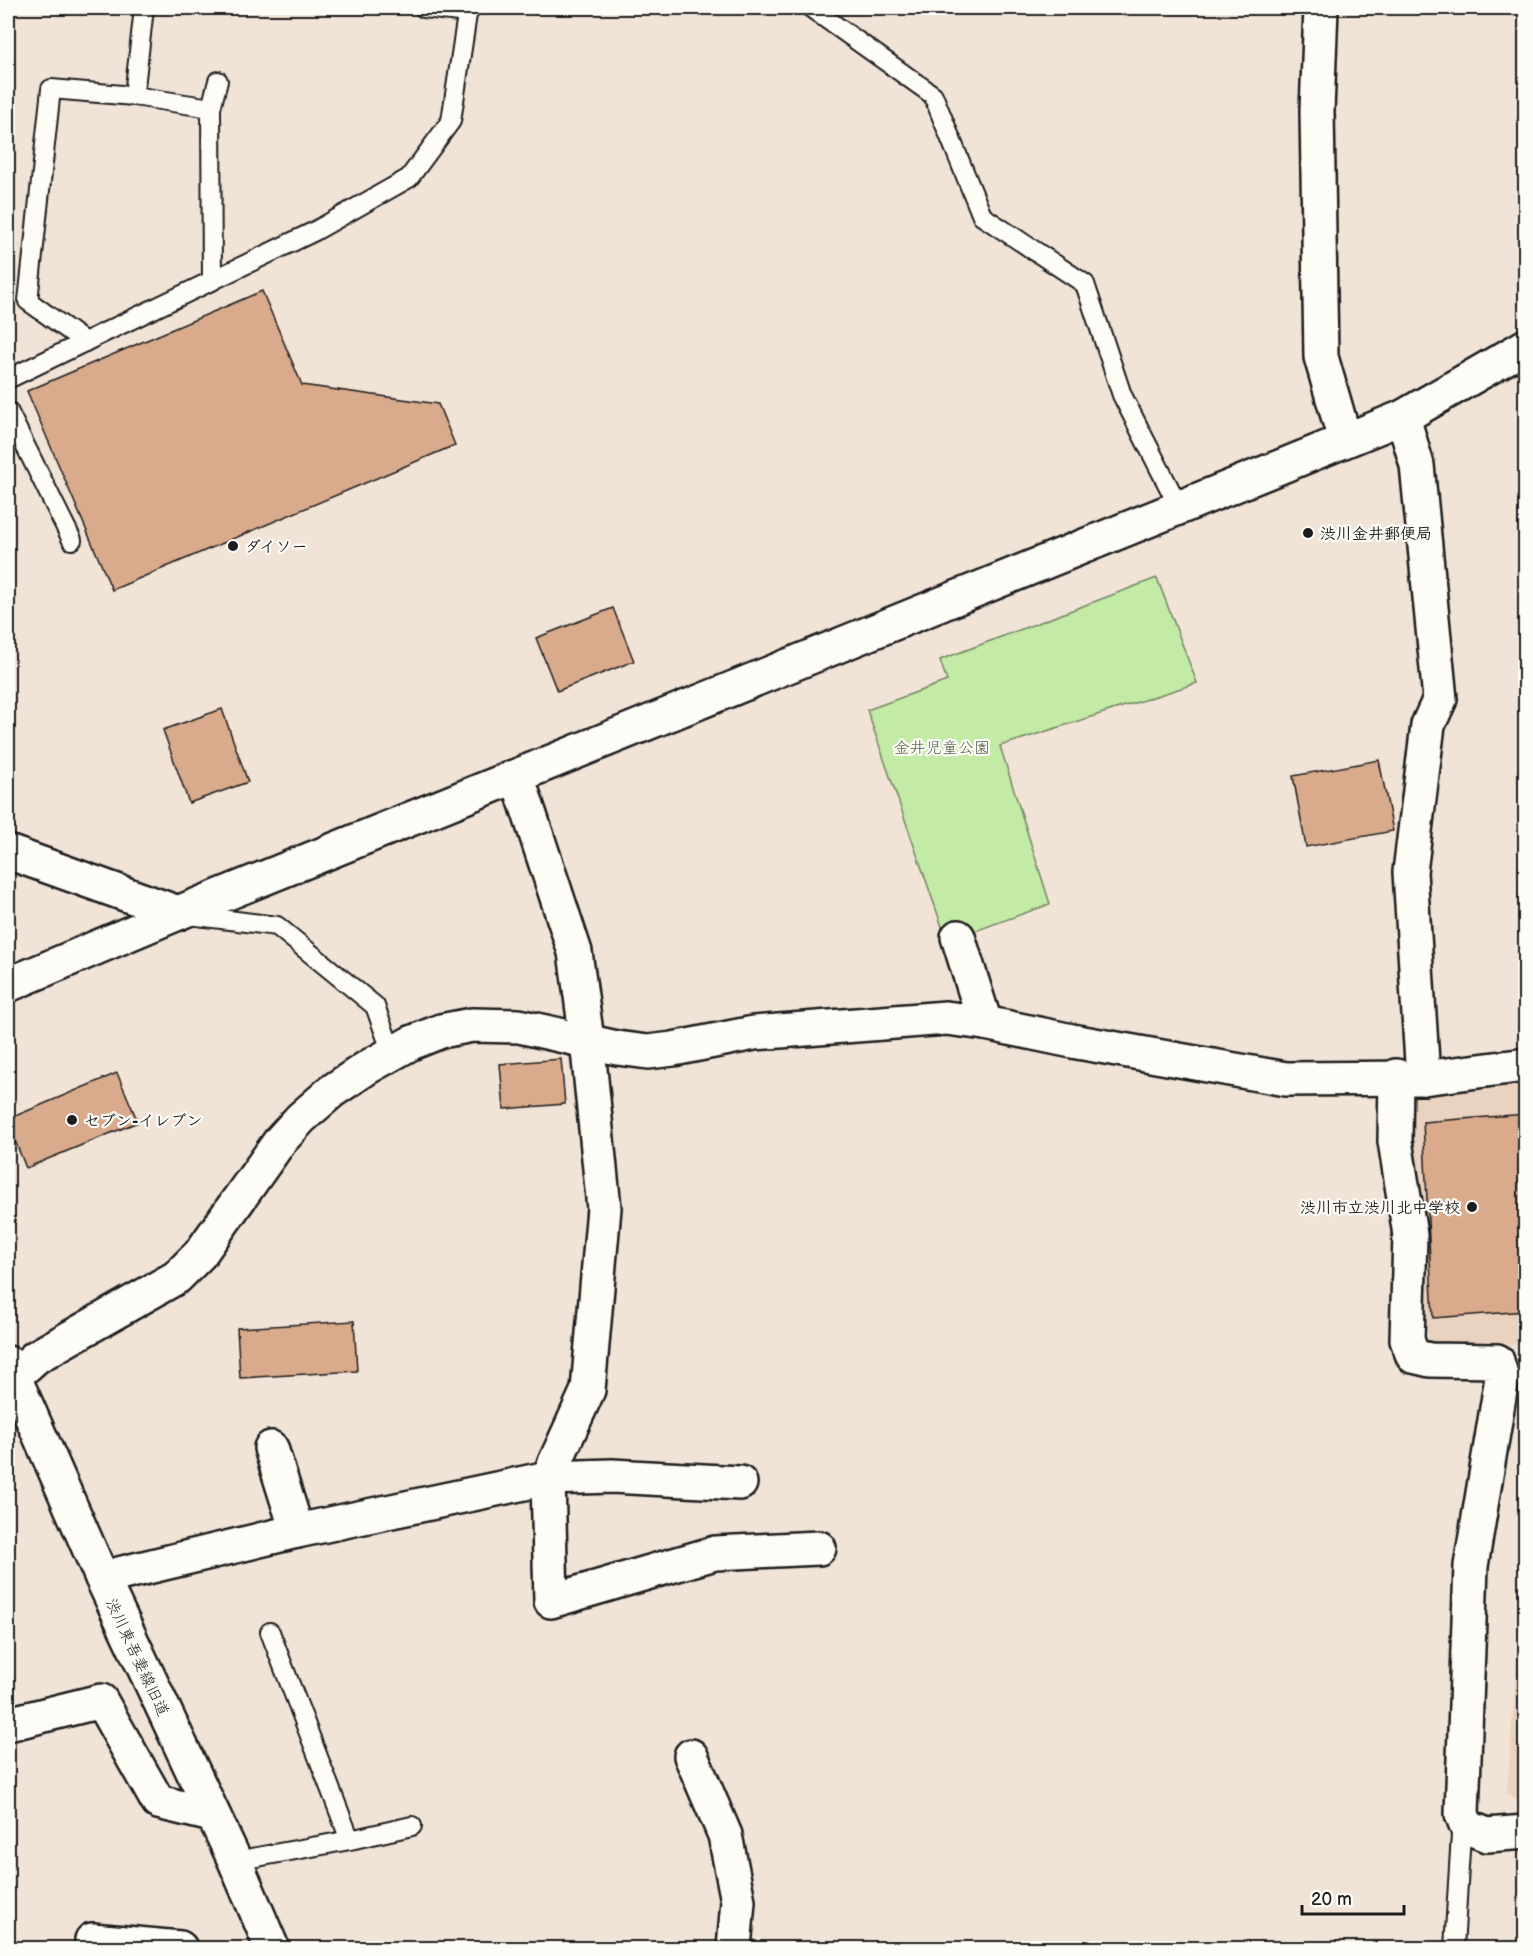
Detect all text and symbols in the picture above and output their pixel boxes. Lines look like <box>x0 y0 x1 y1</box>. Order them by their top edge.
place label: 渋川金井郵便局 <box>1320 525 1432 544</box>
marker: 渋川金井郵便局 <box>1301 526 1315 540</box>
place label: ダイソー <box>245 538 307 557</box>
marker: ダイソー <box>226 539 240 553</box>
park label: 金井児童公園 <box>894 739 990 758</box>
place label: セブン-イレブン <box>84 1112 203 1131</box>
marker: セブン-イレブン <box>65 1113 79 1127</box>
place label: 渋川市立渋川北中学校 <box>1300 1199 1460 1218</box>
marker: 渋川市立渋川北中学校 <box>1465 1200 1479 1214</box>
street label: 渋川東吾妻線旧道 <box>101 1596 172 1720</box>
scale bar <box>1302 1878 1404 1916</box>
text: 20 m <box>1311 1889 1352 1910</box>

